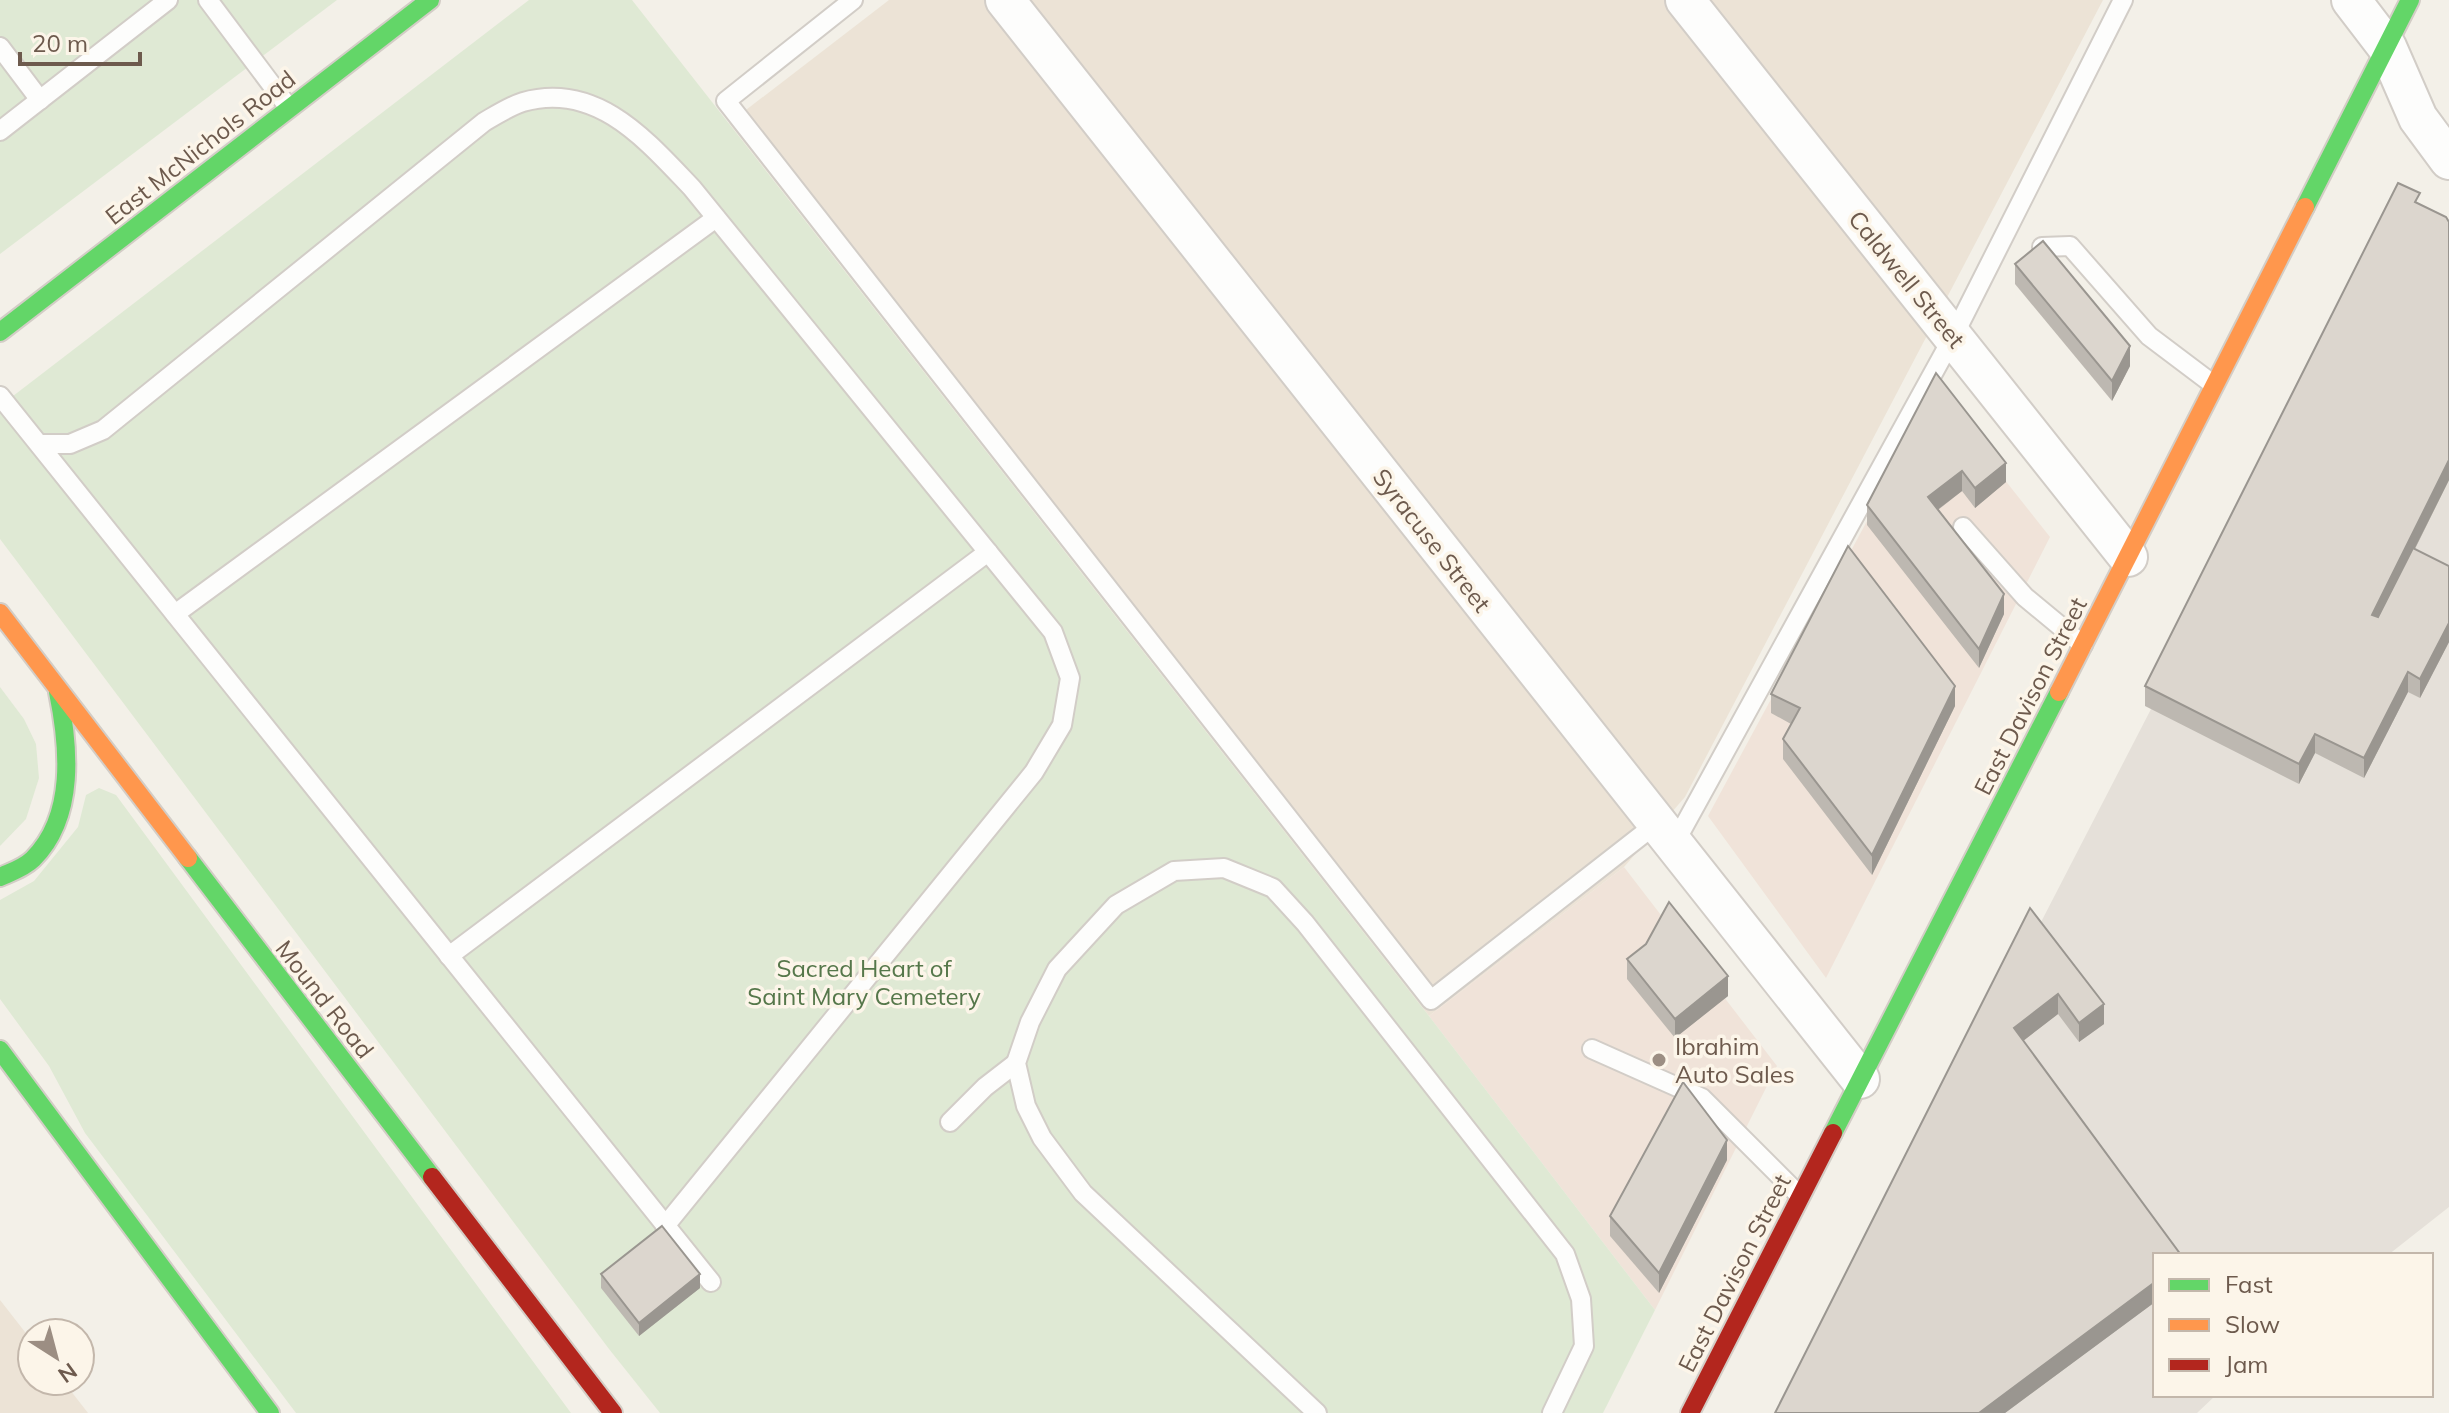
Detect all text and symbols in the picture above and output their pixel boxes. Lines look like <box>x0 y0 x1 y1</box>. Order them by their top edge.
scale bar <box>20 16 140 66</box>
text: 20 m <box>32 28 88 58</box>
street label: East McNichols Road <box>99 63 301 231</box>
street label: Caldwell Street <box>1842 204 1972 354</box>
street label: Syracuse Street <box>1367 462 1497 618</box>
street label: East Davison Street <box>1967 592 2093 800</box>
street label: Mound Road <box>270 934 380 1064</box>
park label: Sacred Heart of Saint Mary Cemetery <box>747 953 981 1011</box>
place label: Ibrahim Auto Sales <box>1675 1031 1795 1089</box>
marker: Ibrahim Auto Sales <box>1650 1051 1668 1069</box>
street label: East Davison Street <box>1671 1169 1797 1377</box>
legend <box>2153 1253 2433 1397</box>
text: Fast <box>2225 1269 2273 1299</box>
text: Slow <box>2225 1309 2280 1339</box>
north arrow <box>16 1317 96 1397</box>
text: Jam <box>2225 1349 2268 1379</box>
text: N <box>53 1357 83 1389</box>

